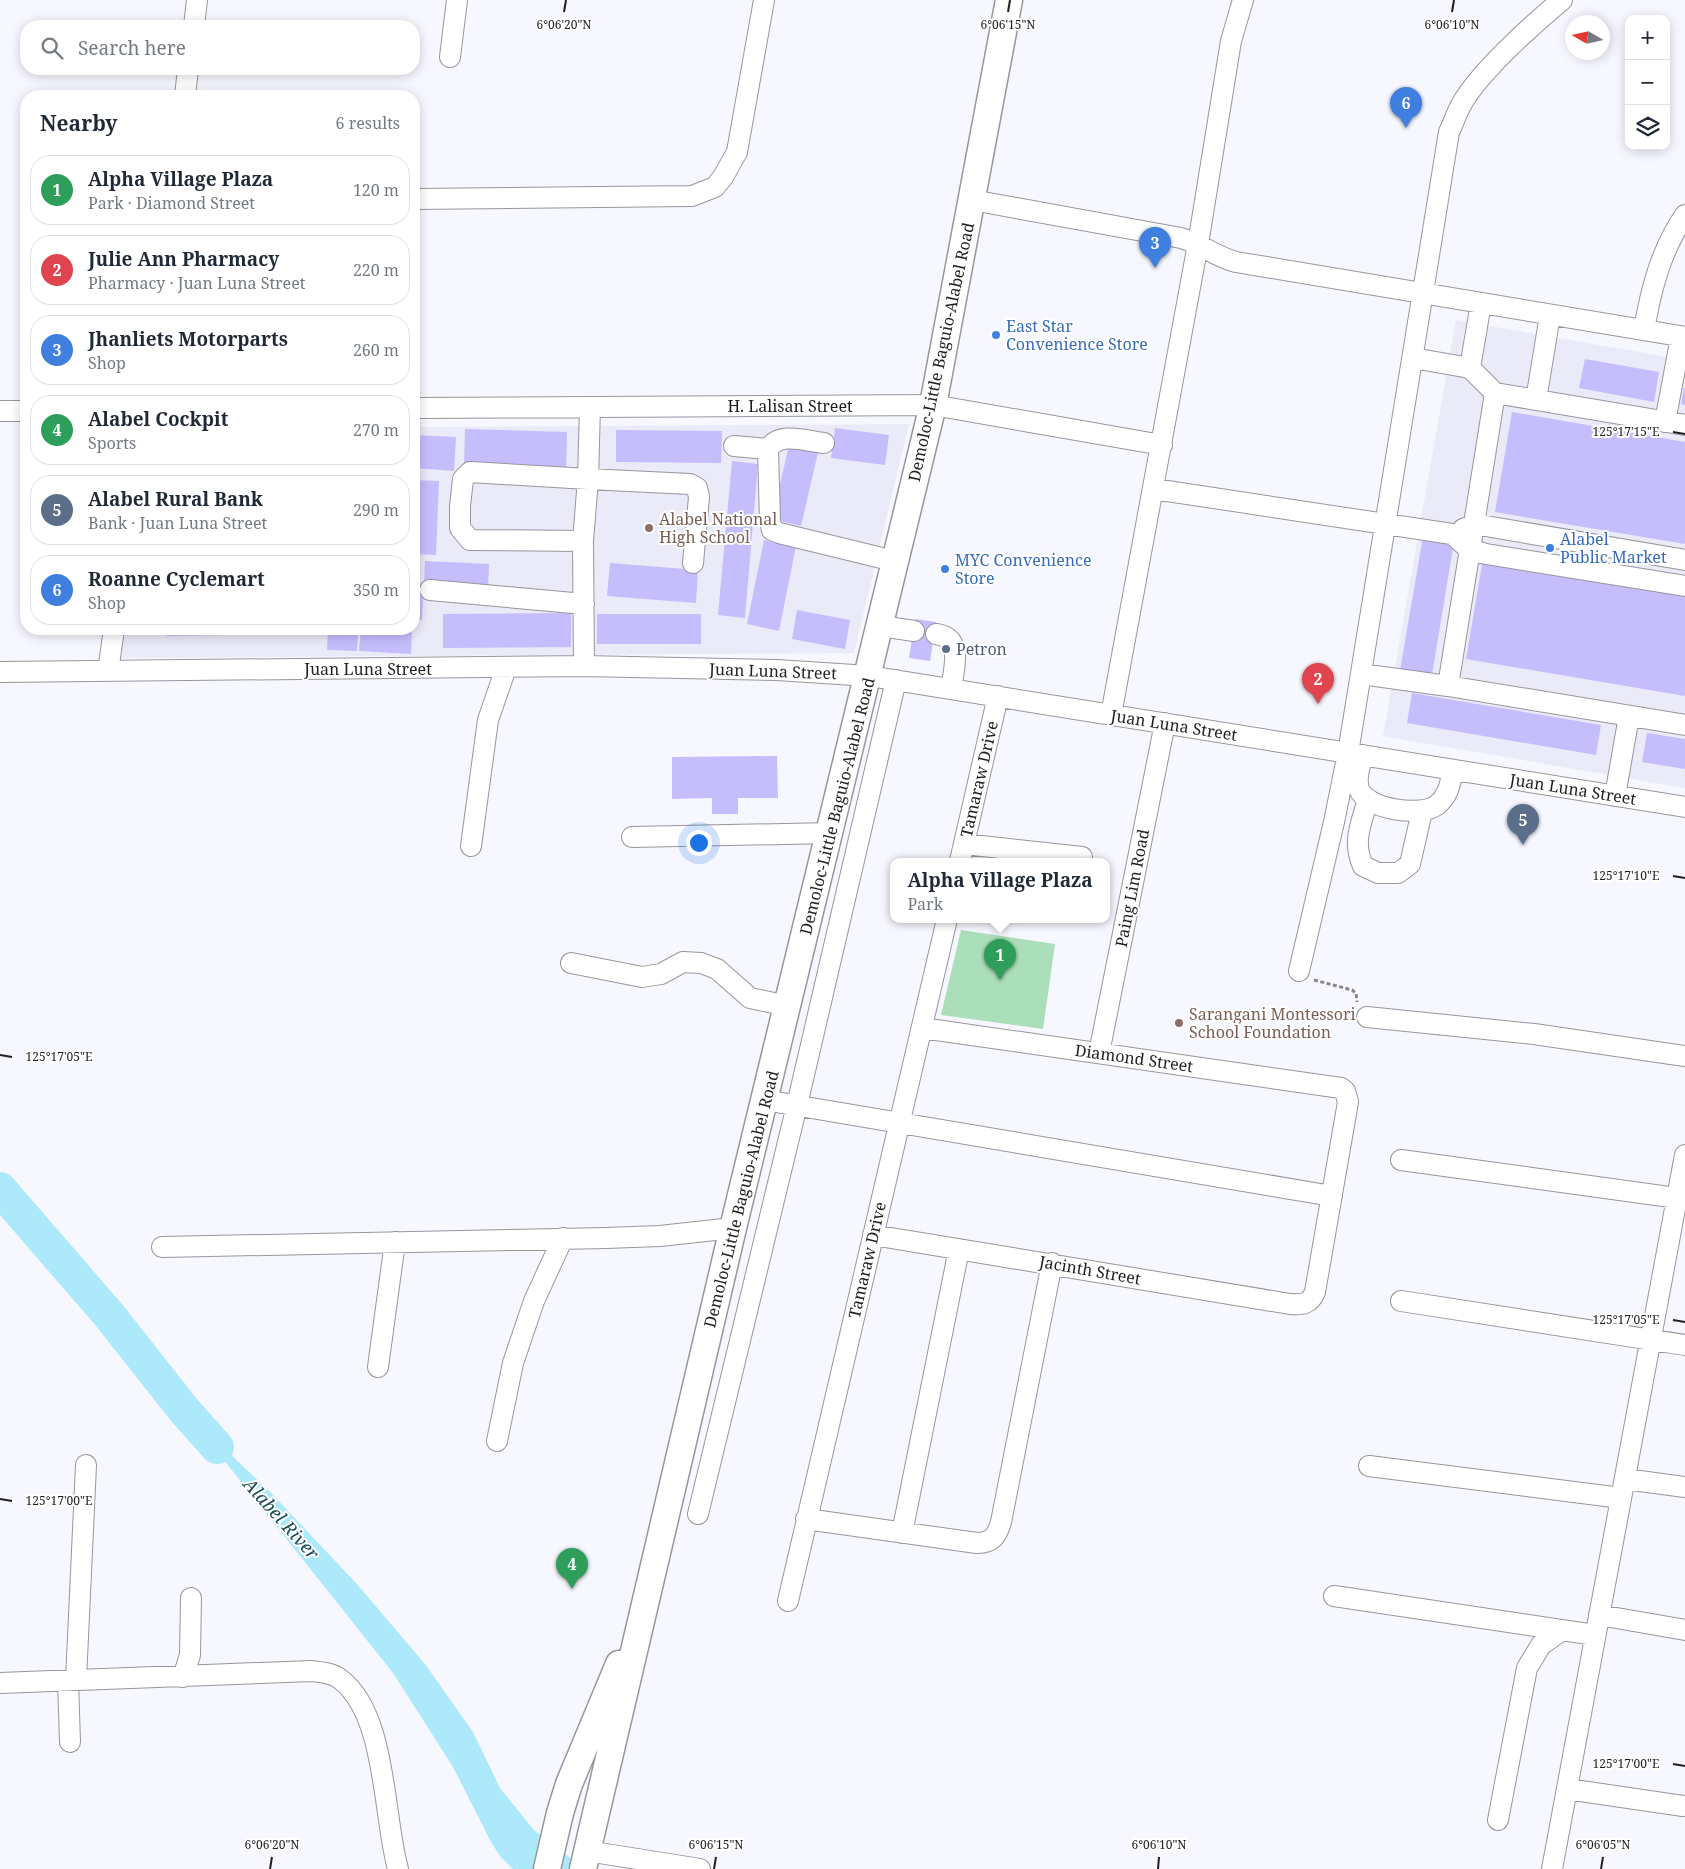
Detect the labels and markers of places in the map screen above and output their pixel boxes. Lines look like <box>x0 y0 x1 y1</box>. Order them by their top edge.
pin: 6 <box>1390 87 1422 128</box>
pin: 3 <box>1139 227 1171 268</box>
place label: East Star Convenience Store <box>1006 315 1148 355</box>
marker: East Star Convenience Store <box>990 329 1002 341</box>
place label: Alabel National High School <box>659 508 777 548</box>
marker: Alabel National High School <box>643 522 655 534</box>
place label: Alabel Public Market <box>1560 528 1667 568</box>
marker: Alabel Public Market <box>1544 542 1556 554</box>
place label: MYC Convenience Store <box>955 549 1091 589</box>
marker: MYC Convenience Store <box>939 563 951 575</box>
place label: Petron <box>956 638 1007 660</box>
marker: Petron <box>940 643 952 655</box>
pin: 2 <box>1302 663 1334 704</box>
pin: 5 <box>1507 804 1539 845</box>
pin: 1 <box>984 939 1016 980</box>
place label: Sarangani Montessori School Foundation <box>1189 1003 1356 1043</box>
marker: Sarangani Montessori School Foundation <box>1173 1017 1185 1029</box>
pin: 4 <box>556 1548 588 1589</box>

